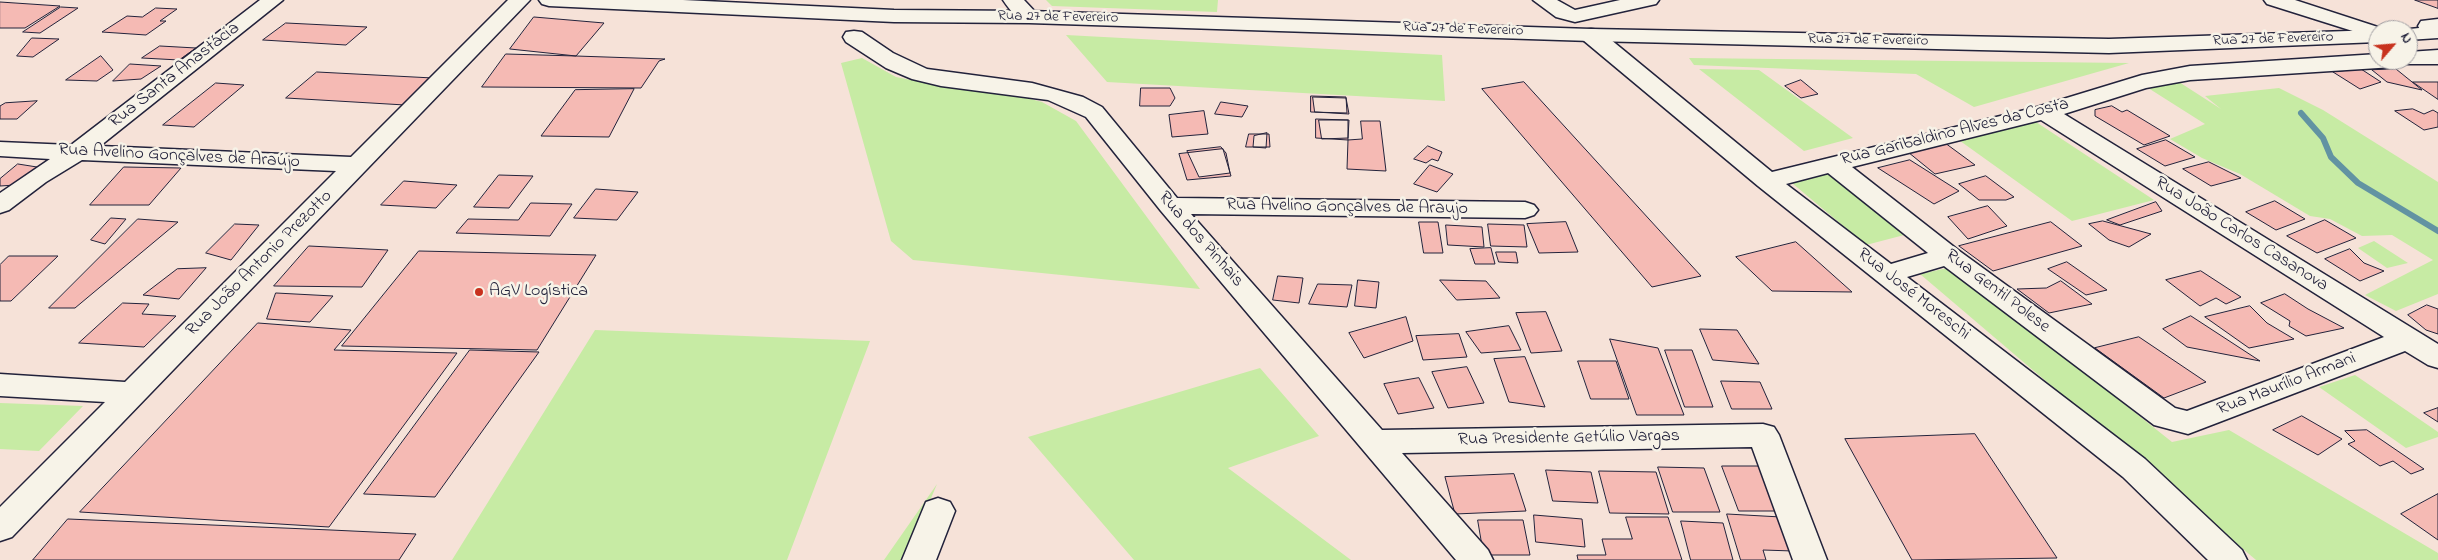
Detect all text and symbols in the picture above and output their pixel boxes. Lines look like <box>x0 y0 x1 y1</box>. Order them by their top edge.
street label: Rua 27 de Fevereiro <box>997 8 1119 28</box>
street label: Rua Santa Anastácia <box>105 18 245 134</box>
street label: Rua 27 de Fevereiro <box>1402 19 1524 41</box>
north arrow <box>2368 20 2418 70</box>
street label: Rua 27 de Fevereiro <box>2212 29 2334 51</box>
text: N <box>2394 29 2417 47</box>
street label: Rua 27 de Fevereiro <box>1807 31 1929 51</box>
street label: Rua Garibaldino Alves da Costa <box>1839 94 2071 172</box>
street label: Rua Avelino Gonçalves de Araújo <box>58 140 300 174</box>
street label: Rua João Carlos Casanova <box>2150 173 2332 297</box>
street label: Rua João Antonio Prezotto <box>182 186 338 342</box>
street label: Rua dos Pinhais <box>1153 188 1247 292</box>
street label: Rua Avelino Gonçalves de Araujo <box>1226 195 1468 221</box>
street label: Rua José Moreschi <box>1852 244 1974 346</box>
street label: Rua Gentil Polese <box>1940 245 2054 339</box>
place label: AGV Logística <box>489 281 588 303</box>
marker: AGV Logística <box>473 286 485 298</box>
street label: Rua Maurílio Armani <box>2215 349 2359 421</box>
street label: Rua Presidente Getúlio Vargas <box>1458 426 1680 452</box>

